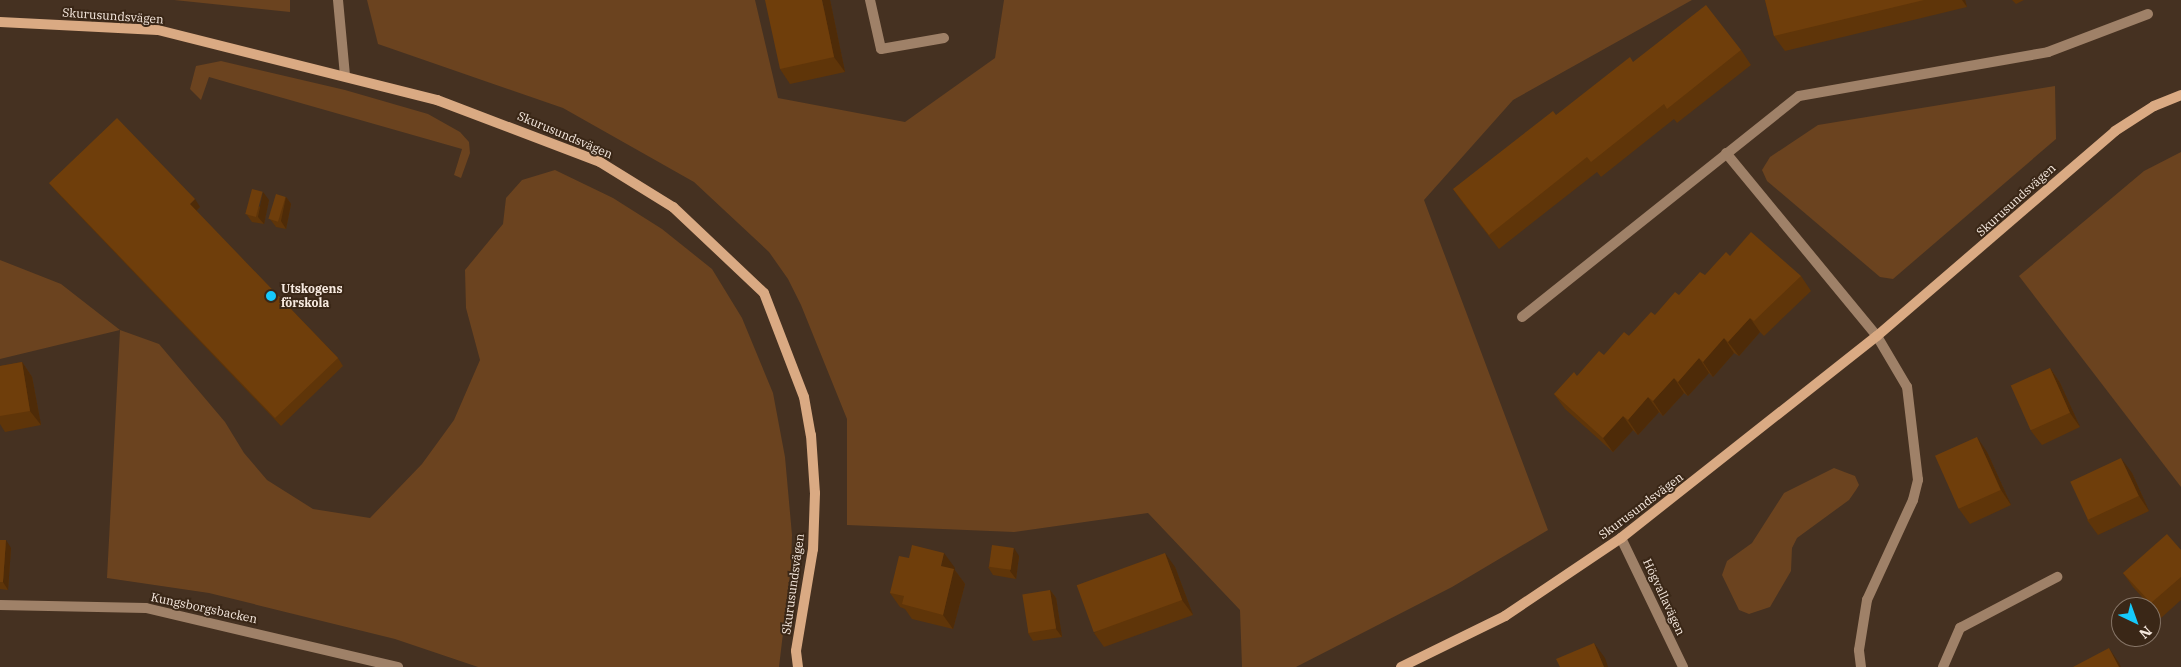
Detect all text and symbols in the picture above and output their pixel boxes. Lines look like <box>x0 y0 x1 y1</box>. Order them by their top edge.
street label: Skurusundsvägen <box>62 5 164 27</box>
street label: Skurusundsvägen <box>515 109 615 161</box>
street label: Skurusundsvägen <box>1973 161 2059 239</box>
place label: Utskogens förskola <box>281 282 343 310</box>
marker: Utskogens förskola <box>265 290 277 302</box>
street label: Skurusundsvägen <box>1596 470 1686 542</box>
street label: Skurusundsvägen <box>779 533 807 635</box>
street label: Högvallavägen <box>1640 557 1688 637</box>
street label: Kungsborgsbacken <box>149 590 259 626</box>
north arrow <box>2111 597 2161 647</box>
text: N <box>2135 622 2156 643</box>

